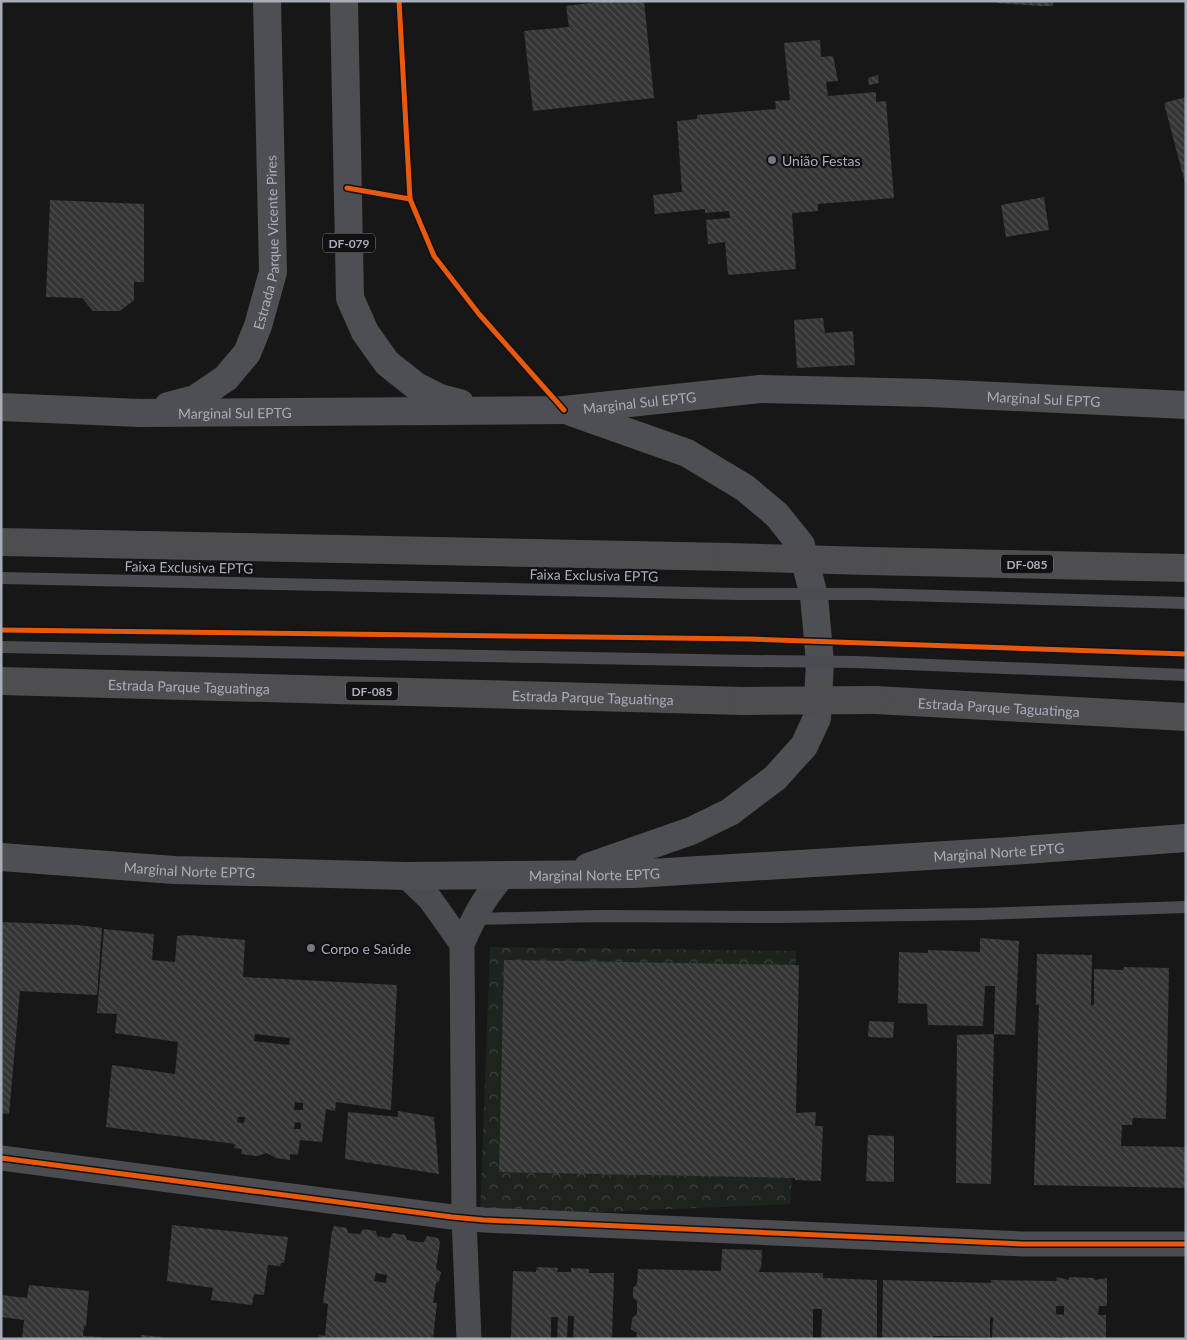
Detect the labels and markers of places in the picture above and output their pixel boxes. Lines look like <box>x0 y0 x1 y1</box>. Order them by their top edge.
place label: União Festas <box>782 152 861 169</box>
marker: União Festas <box>766 154 778 166</box>
place label: Corpo e Saúde <box>321 940 411 957</box>
marker: Corpo e Saúde <box>305 942 317 954</box>

